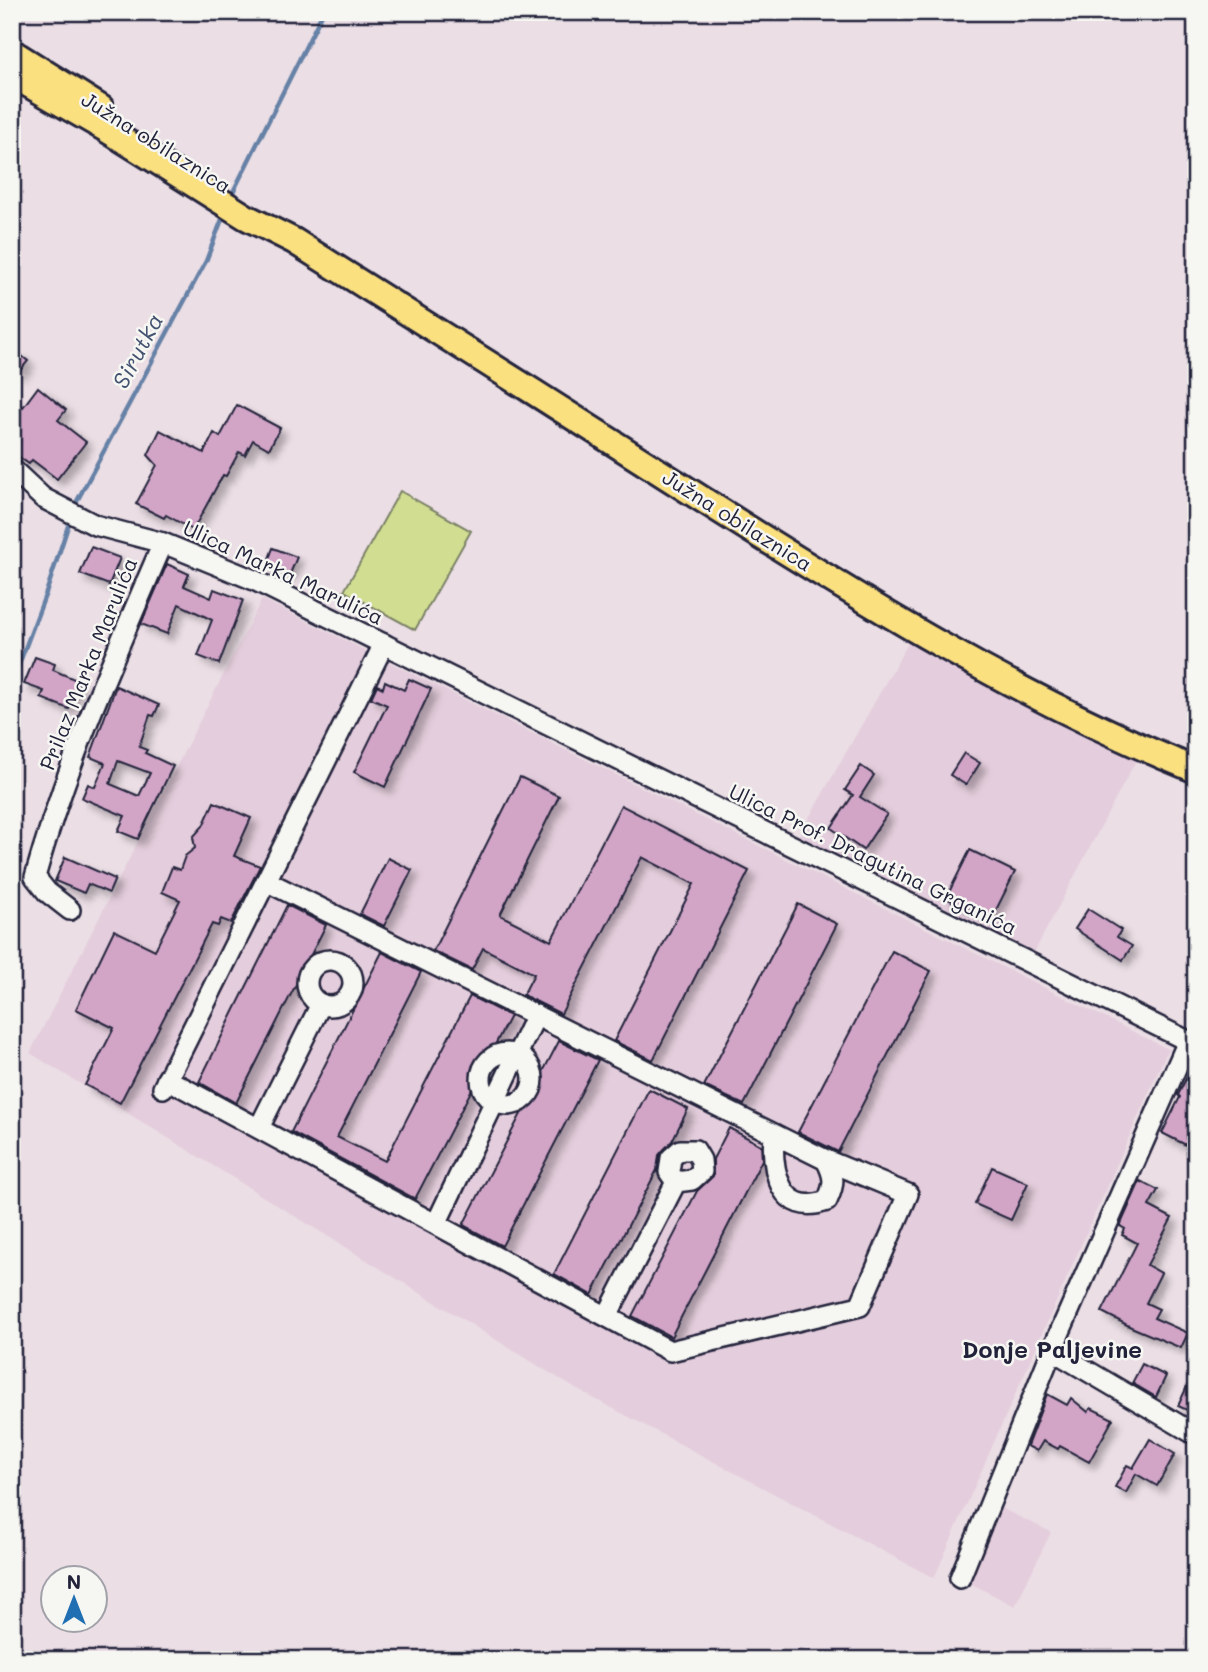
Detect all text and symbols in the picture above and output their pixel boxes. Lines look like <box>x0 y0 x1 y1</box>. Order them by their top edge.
street label: Južna obilaznica <box>77 85 237 199</box>
water label: Sirutka <box>105 308 169 393</box>
street label: Južna obilaznica <box>658 463 818 577</box>
street label: Ulica Marka Marulića <box>179 513 388 630</box>
street label: Prilaz Marka Marulića <box>33 553 143 774</box>
street label: Ulica Prof. Dragutina Grganića <box>725 777 1022 940</box>
district label: Donje Paljevine <box>962 1334 1142 1364</box>
north arrow <box>38 1564 108 1634</box>
text: N <box>67 1569 81 1594</box>

